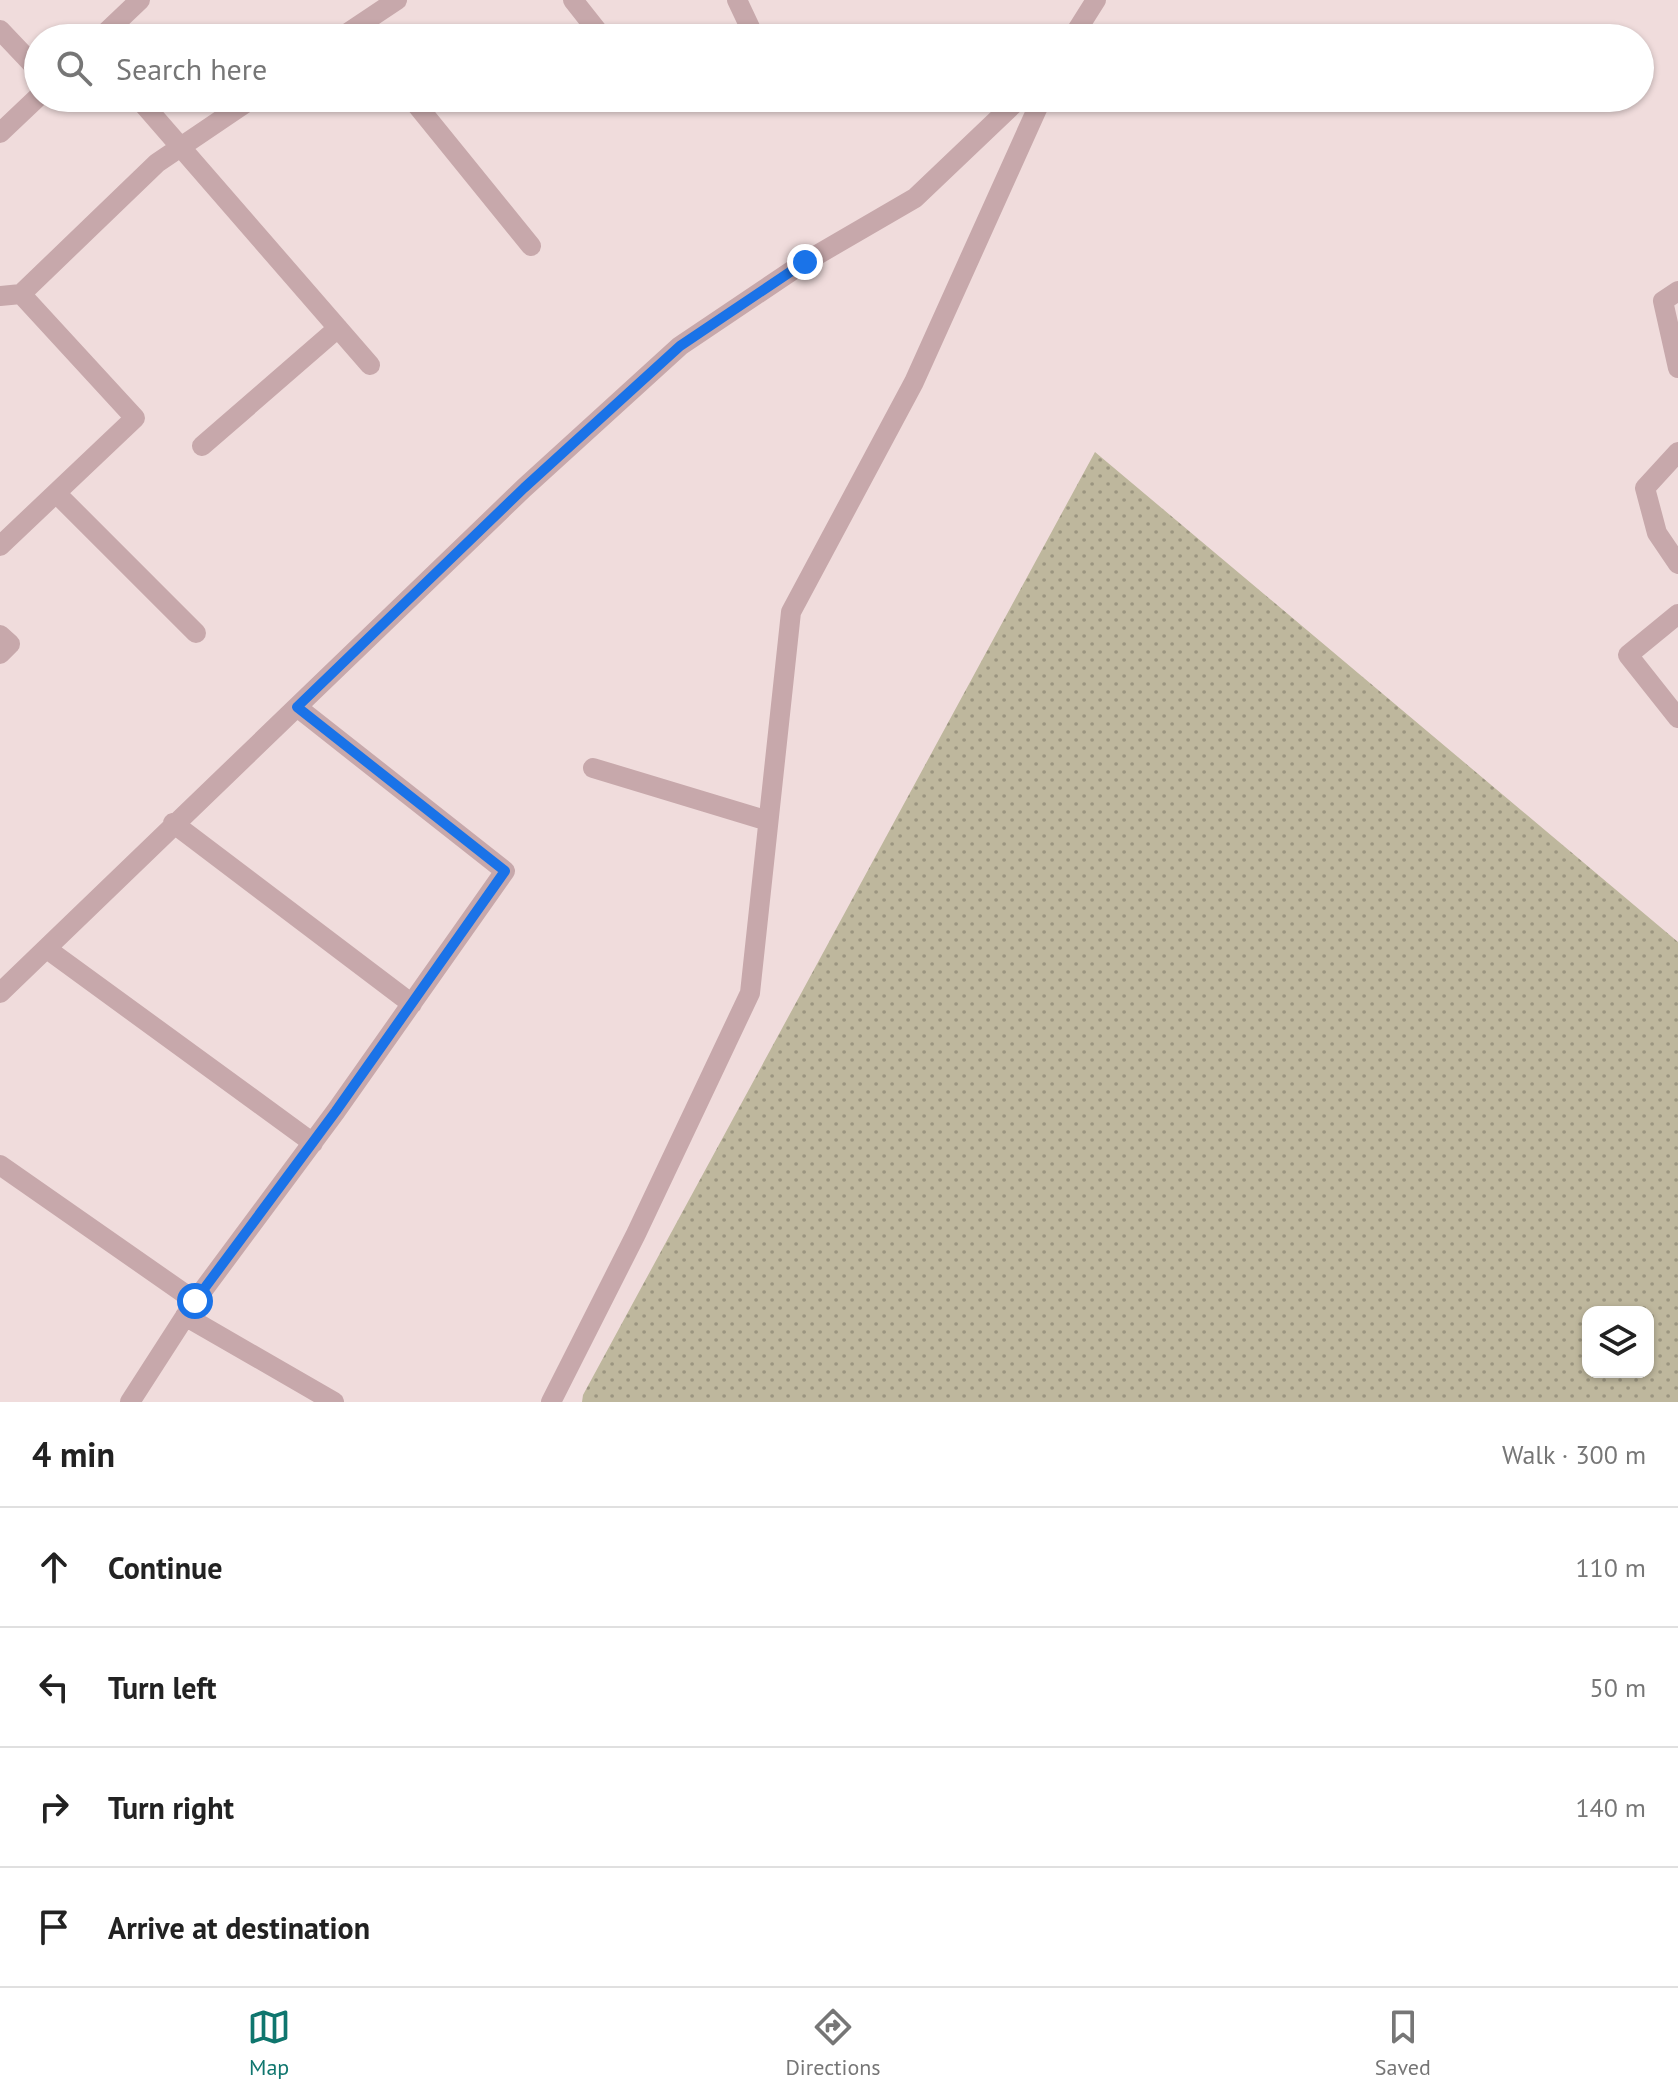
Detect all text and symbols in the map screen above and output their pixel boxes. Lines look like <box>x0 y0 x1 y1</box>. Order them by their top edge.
search box <box>24 24 1654 112</box>
icon: search <box>52 46 96 90</box>
text: Search here <box>116 49 267 88</box>
route end <box>787 244 823 280</box>
route start <box>177 1283 213 1319</box>
map controls <box>1582 1306 1654 1378</box>
button: layers <box>1582 1306 1654 1378</box>
text: 4 min <box>32 1432 115 1476</box>
text: Walk · 300 m <box>1502 1438 1646 1471</box>
icon: ahead <box>32 1545 76 1589</box>
text: Continue <box>108 1548 222 1587</box>
text: 110 m <box>1575 1551 1646 1584</box>
icon: left <box>32 1665 76 1709</box>
text: Turn left <box>108 1668 216 1707</box>
text: 50 m <box>1590 1671 1646 1704</box>
icon: right <box>32 1785 76 1829</box>
text: Turn right <box>108 1788 234 1827</box>
text: 140 m <box>1575 1791 1646 1824</box>
icon: arrive <box>32 1905 76 1949</box>
text: Arrive at destination <box>108 1908 370 1947</box>
tab: Map <box>247 2005 291 2081</box>
tab: Directions <box>785 2005 881 2081</box>
tab: Saved <box>1375 2005 1431 2081</box>

